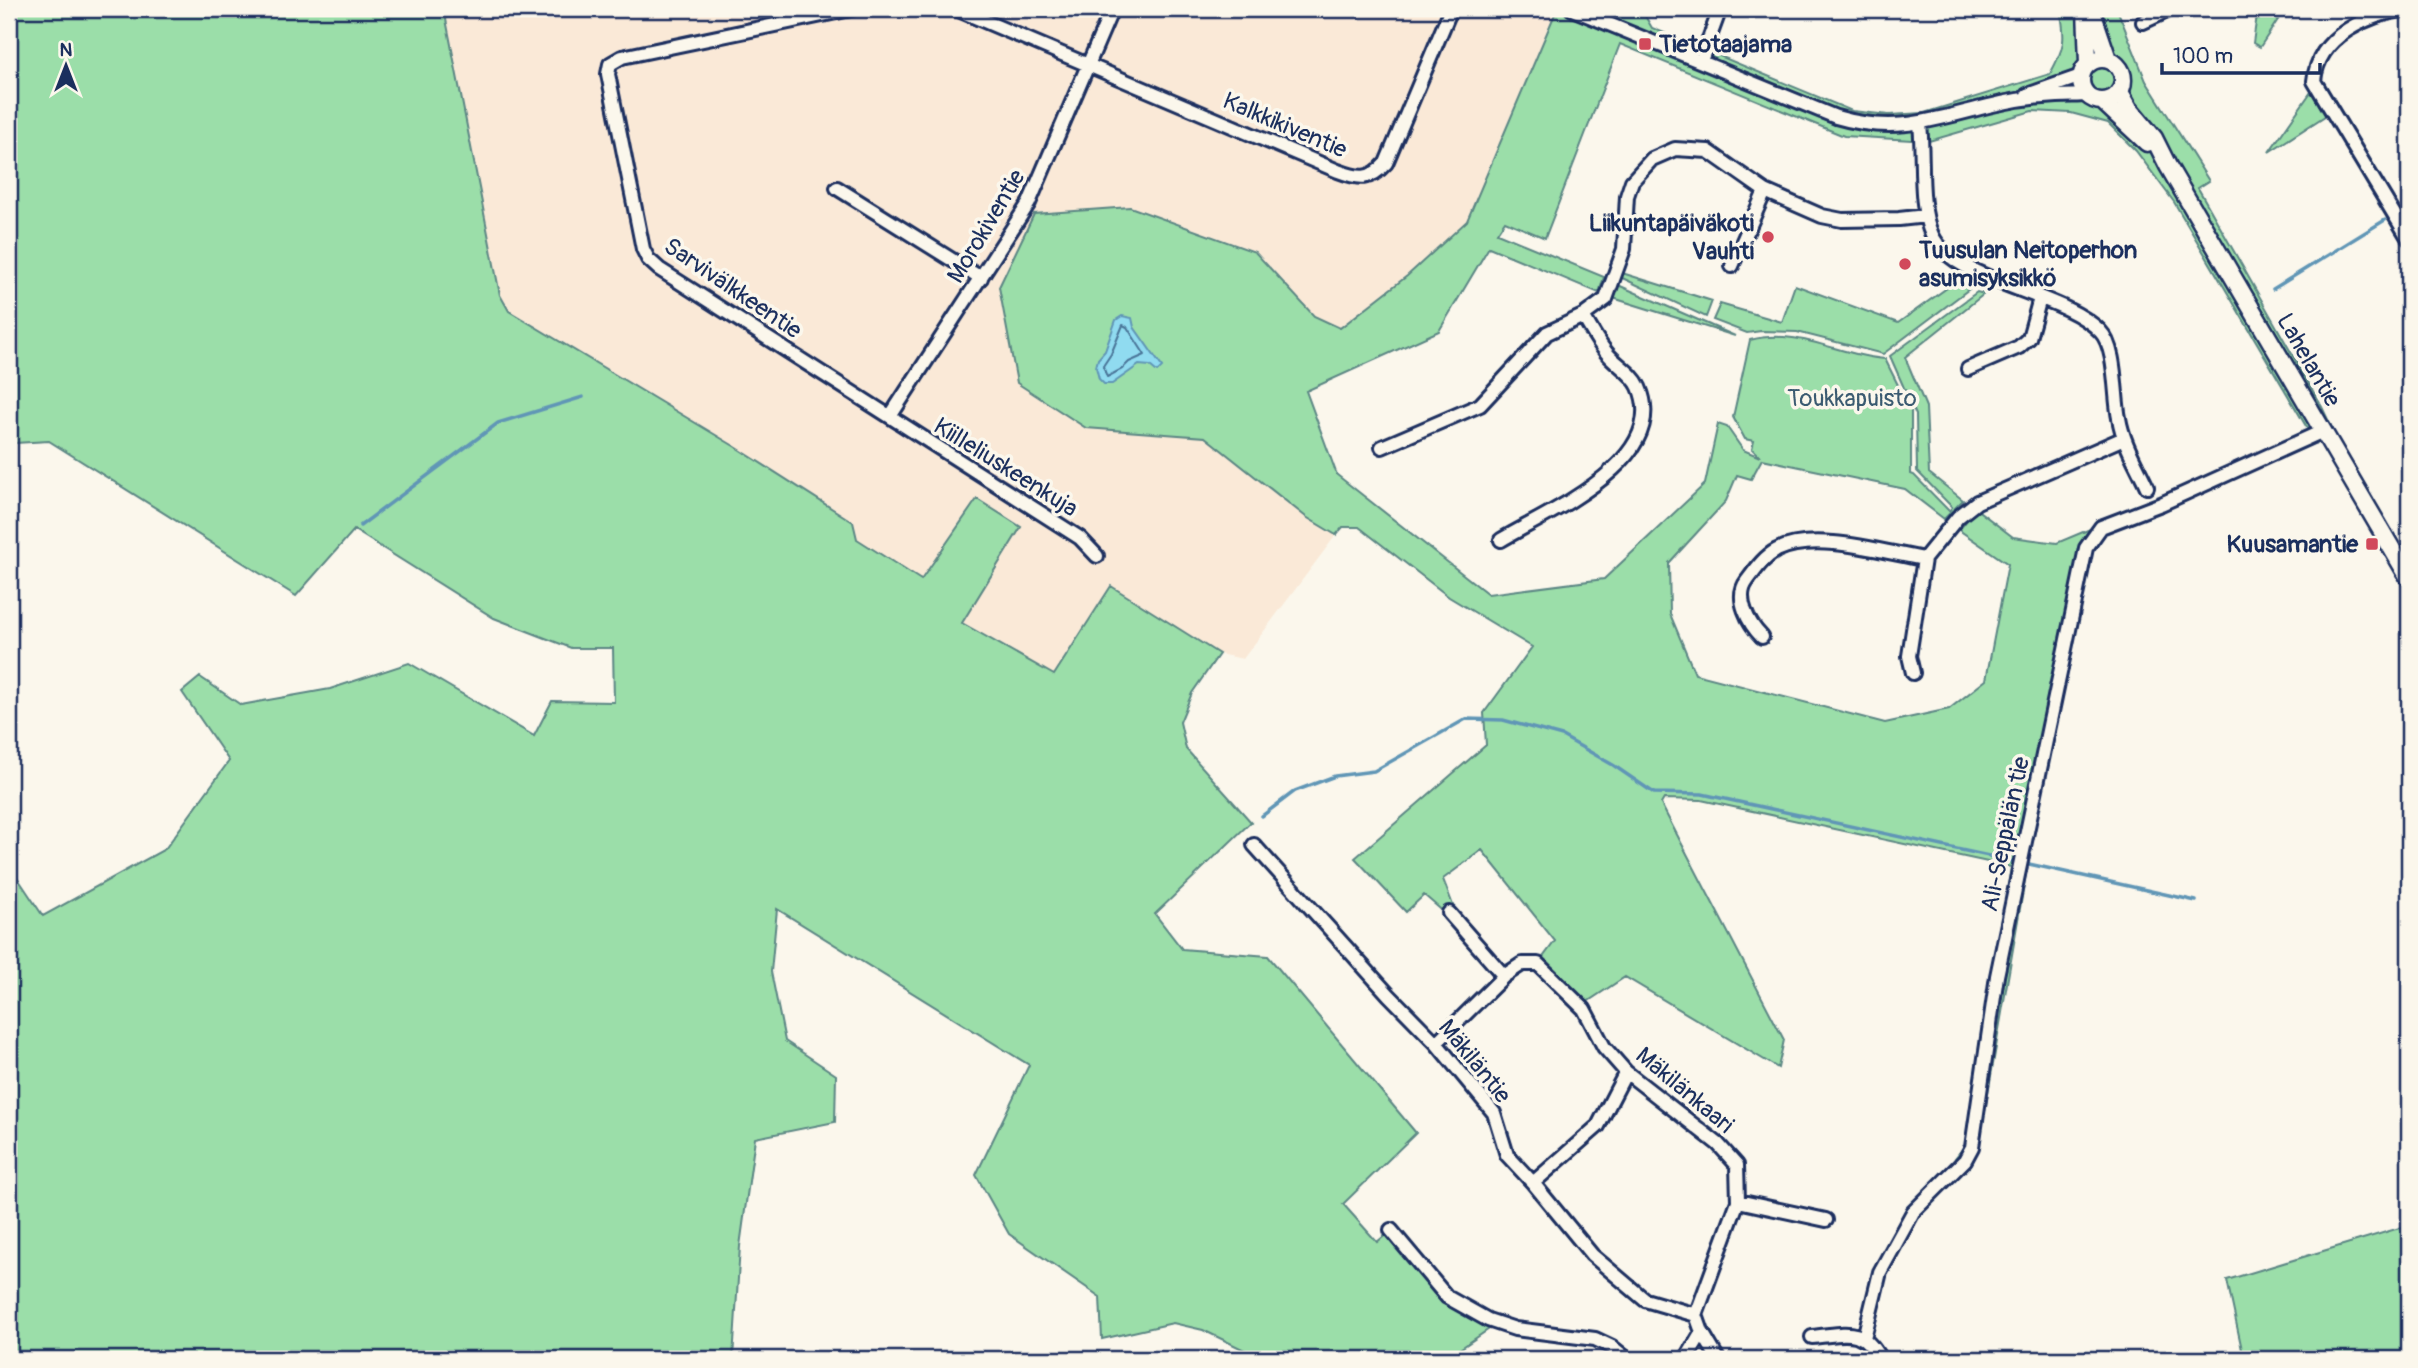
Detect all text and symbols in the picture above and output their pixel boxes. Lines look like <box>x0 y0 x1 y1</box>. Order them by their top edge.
place label: Tietotaajama <box>1658 30 1792 59</box>
north arrow <box>32 32 102 102</box>
scale bar <box>2162 32 2320 76</box>
marker: Tietotaajama <box>1637 36 1653 52</box>
text: N <box>60 38 73 62</box>
text: 100 m <box>2173 43 2233 70</box>
street label: Kalkkikiventie <box>1218 86 1351 165</box>
street label: Morokiventie <box>941 164 1032 288</box>
place label: Liikuntapäiväkoti Vauhti <box>1589 209 1754 266</box>
marker: Liikuntapäiväkoti Vauhti <box>1760 229 1776 245</box>
street label: Sarvivälkkeentie <box>658 232 807 345</box>
place label: Tuusulan Neitoperhon asumisyksikkö <box>1918 236 2137 293</box>
marker: Tuusulan Neitoperhon asumisyksikkö <box>1897 256 1913 272</box>
street label: Lahelantie <box>2270 308 2347 412</box>
park label: Toukkapuisto <box>1787 384 1917 413</box>
street label: Kiilleliuskeenkuja <box>928 412 1083 523</box>
place label: Kuusamantie <box>2227 530 2359 559</box>
marker: Kuusamantie <box>2364 536 2380 552</box>
street label: Ali-Seppälän tie <box>1975 754 2036 914</box>
street label: Mäkiläntie <box>1432 1014 1517 1109</box>
street label: Mäkilänkaari <box>1630 1041 1740 1140</box>

